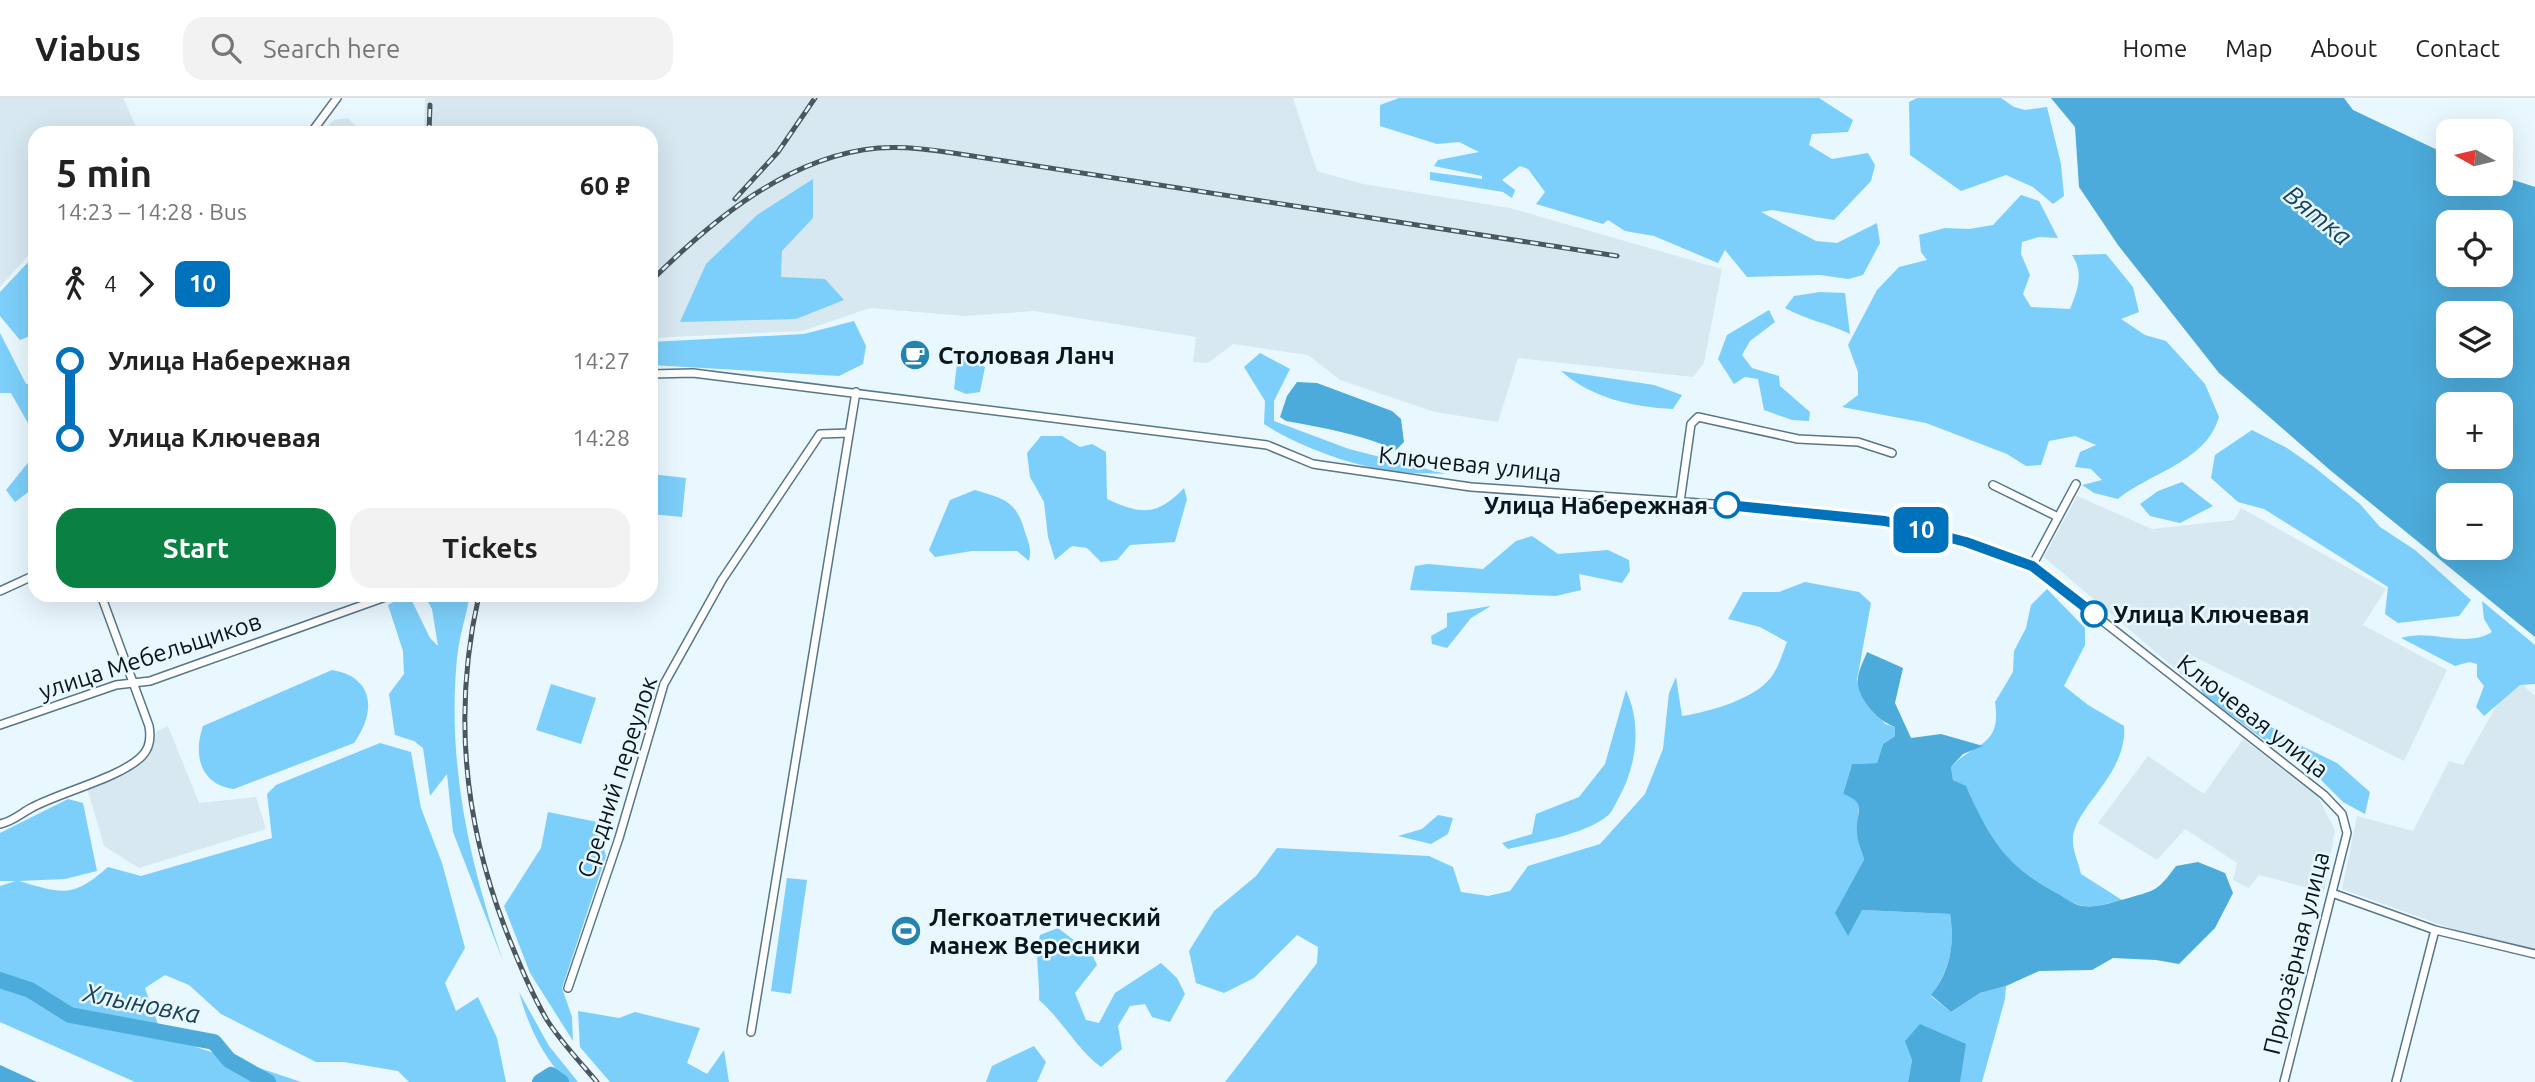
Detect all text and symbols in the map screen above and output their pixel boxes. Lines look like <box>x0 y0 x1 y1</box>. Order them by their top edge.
search box <box>183 17 673 80</box>
icon: search <box>207 29 245 67</box>
text: Viabus <box>35 30 141 67</box>
text: Search here <box>263 34 400 63</box>
text: Home <box>2122 35 2187 62</box>
text: Map <box>2225 35 2272 62</box>
text: About <box>2310 35 2377 62</box>
text: Contact <box>2415 35 2500 62</box>
north arrow <box>2436 119 2513 196</box>
map controls <box>2436 119 2513 560</box>
text: 5 min <box>56 152 152 194</box>
text: 60 ₽ <box>580 171 630 200</box>
water label: Вятка <box>2279 179 2357 251</box>
text: 14:23 – 14:28 · Bus <box>56 199 247 224</box>
button: locate <box>2436 210 2513 287</box>
icon: walk <box>56 265 94 303</box>
icon: forward <box>127 265 165 303</box>
text: 10 <box>189 270 216 297</box>
text: 4 <box>104 271 117 296</box>
button: layers <box>2436 301 2513 378</box>
cafe icon: Столовая Ланч <box>898 338 932 372</box>
place label: Столовая Ланч <box>938 342 1115 369</box>
text: Улица Набережная <box>108 346 351 375</box>
text: 14:27 <box>572 348 630 373</box>
button: + <box>2436 392 2513 469</box>
text: Улица Ключевая <box>108 423 321 452</box>
text: 14:28 <box>572 425 630 450</box>
street label: Ключевая улица <box>1377 441 1563 487</box>
button: − <box>2436 483 2513 560</box>
place label: Улица Набережная <box>1484 492 1708 519</box>
marker: Улица Набережная <box>1714 492 1740 518</box>
line badge: 10 <box>1890 507 1952 553</box>
button: Start <box>56 508 336 588</box>
button: Tickets <box>350 508 630 588</box>
text: 10 <box>1907 516 1935 543</box>
marker: Улица Ключевая <box>2081 601 2107 627</box>
place label: Улица Ключевая <box>2113 601 2310 628</box>
street label: улица Мебельщиков <box>35 607 265 705</box>
street label: Ключевая улица <box>2172 649 2334 783</box>
street label: Средний переулок <box>572 673 662 881</box>
street label: Приозёрная улица <box>2258 849 2334 1057</box>
place label: Легкоатлетический манеж Вересники <box>929 904 1161 959</box>
sports icon: Легкоатлетический манеж Вересники <box>889 914 923 948</box>
water label: Хлыновка <box>79 977 203 1028</box>

